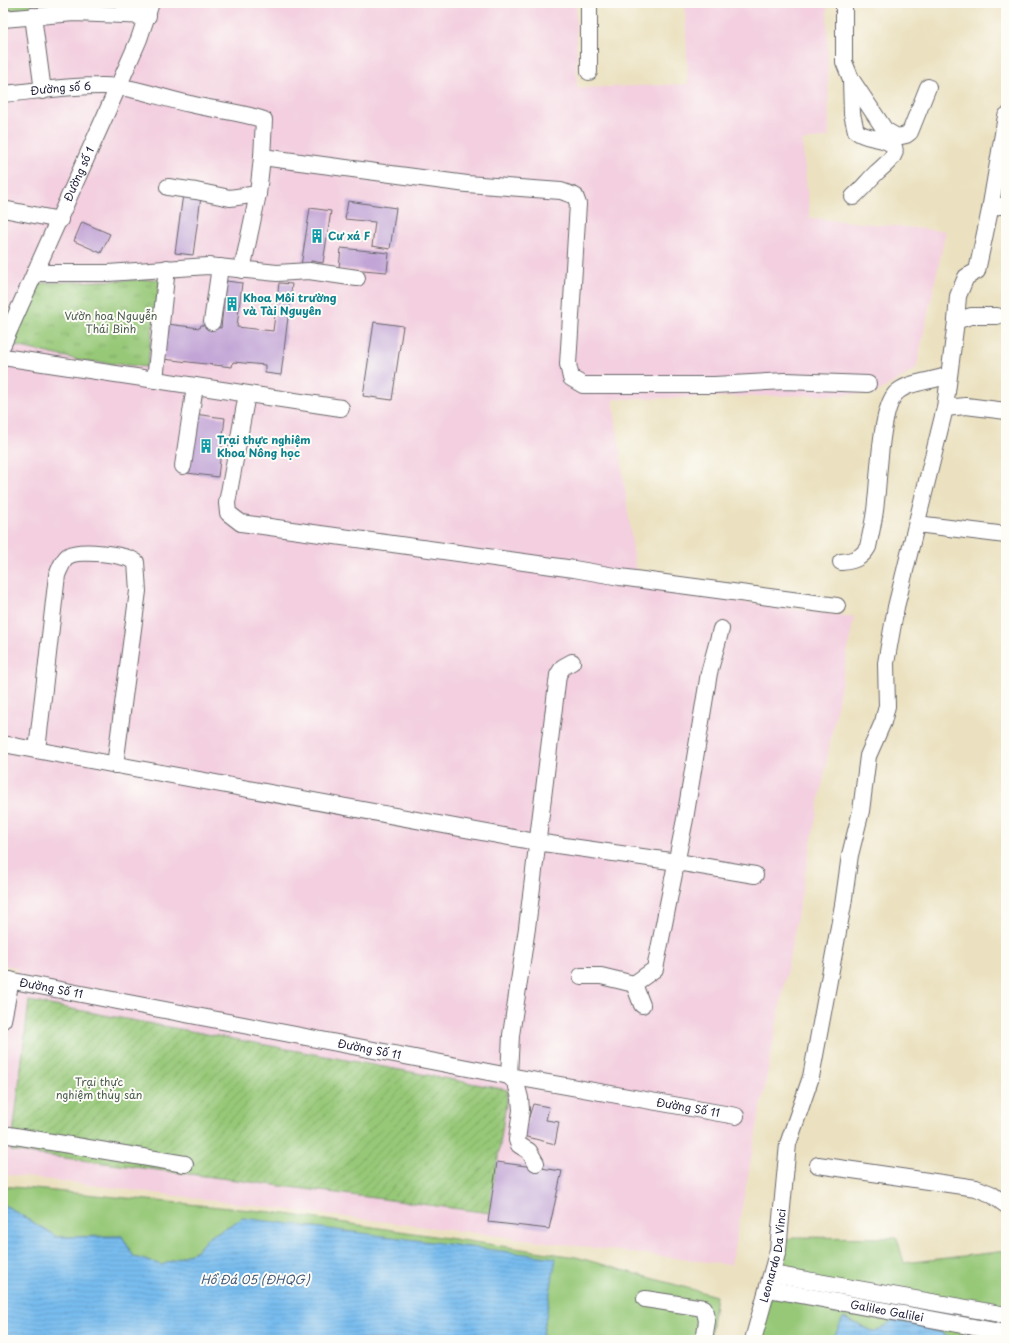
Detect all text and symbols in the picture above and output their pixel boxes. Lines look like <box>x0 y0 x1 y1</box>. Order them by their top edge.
street label: Đường số 6 <box>29 77 91 99</box>
street label: Đường số 1 <box>59 144 98 204</box>
place label: Cư xá F <box>328 227 371 244</box>
building icon: Cư xá F <box>309 228 325 244</box>
place label: Khoa Môi trường và Tài Nguyên <box>243 289 337 319</box>
building icon: Khoa Môi trường và Tài Nguyên <box>224 296 240 312</box>
park label: Vườn hoa Nguyễn Thái Bình <box>65 307 157 337</box>
place label: Trại thực nghiệm Khoa Nông học <box>217 431 311 461</box>
building icon: Trại thực nghiệm Khoa Nông học <box>198 438 214 454</box>
street label: Đường Số 11 <box>18 973 84 1002</box>
street label: Đường Số 11 <box>336 1034 403 1063</box>
park label: Trại thực nghiệm thủy sản <box>56 1073 142 1103</box>
street label: Đường Số 11 <box>655 1093 721 1121</box>
street label: Leonardo Da Vinci <box>755 1208 790 1304</box>
water label: Hồ Đá 05 (ĐHQG) <box>200 1270 311 1288</box>
street label: Galileo Galilei <box>849 1295 925 1326</box>

